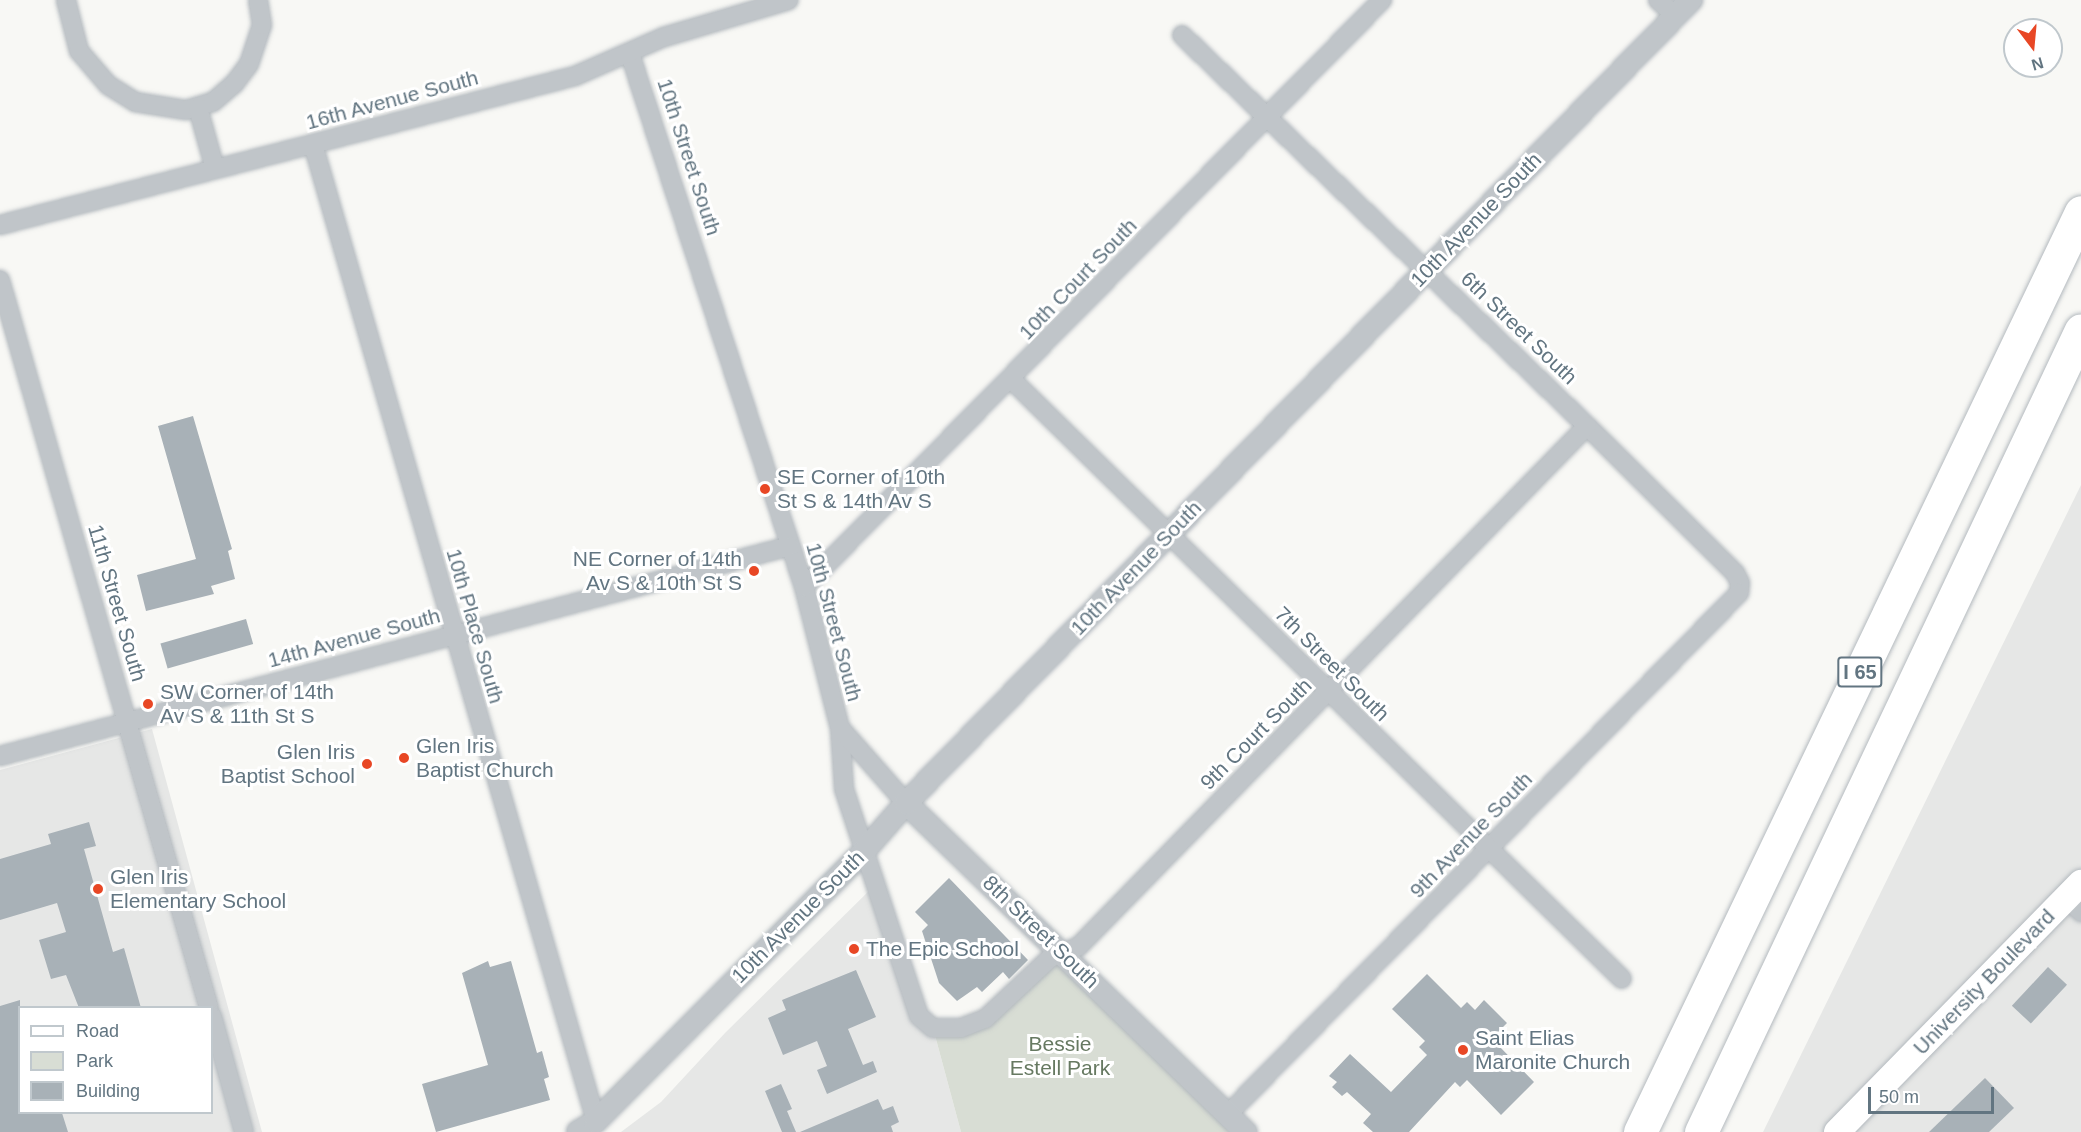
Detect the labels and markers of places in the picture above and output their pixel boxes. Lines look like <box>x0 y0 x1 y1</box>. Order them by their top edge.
place label: SE Corner of 10th St S & 14th Av S <box>777 464 945 514</box>
marker: SE Corner of 10th St S & 14th Av S <box>758 482 772 496</box>
place label: NE Corner of 14th Av S & 10th St S <box>573 546 742 596</box>
marker: NE Corner of 14th Av S & 10th St S <box>747 564 761 578</box>
place label: SW Corner of 14th Av S & 11th St S <box>160 679 334 729</box>
marker: SW Corner of 14th Av S & 11th St S <box>141 697 155 711</box>
place label: Glen Iris Baptist Church <box>416 733 554 783</box>
place label: Glen Iris Baptist School <box>221 739 355 789</box>
marker: Glen Iris Baptist Church <box>397 751 411 765</box>
marker: Glen Iris Baptist School <box>360 757 374 771</box>
place label: Glen Iris Elementary School <box>110 864 286 914</box>
marker: Glen Iris Elementary School <box>91 882 105 896</box>
place label: The Epic School <box>866 936 1019 962</box>
marker: The Epic School <box>847 942 861 956</box>
place label: Saint Elias Maronite Church <box>1475 1025 1630 1075</box>
marker: Saint Elias Maronite Church <box>1456 1043 1470 1057</box>

